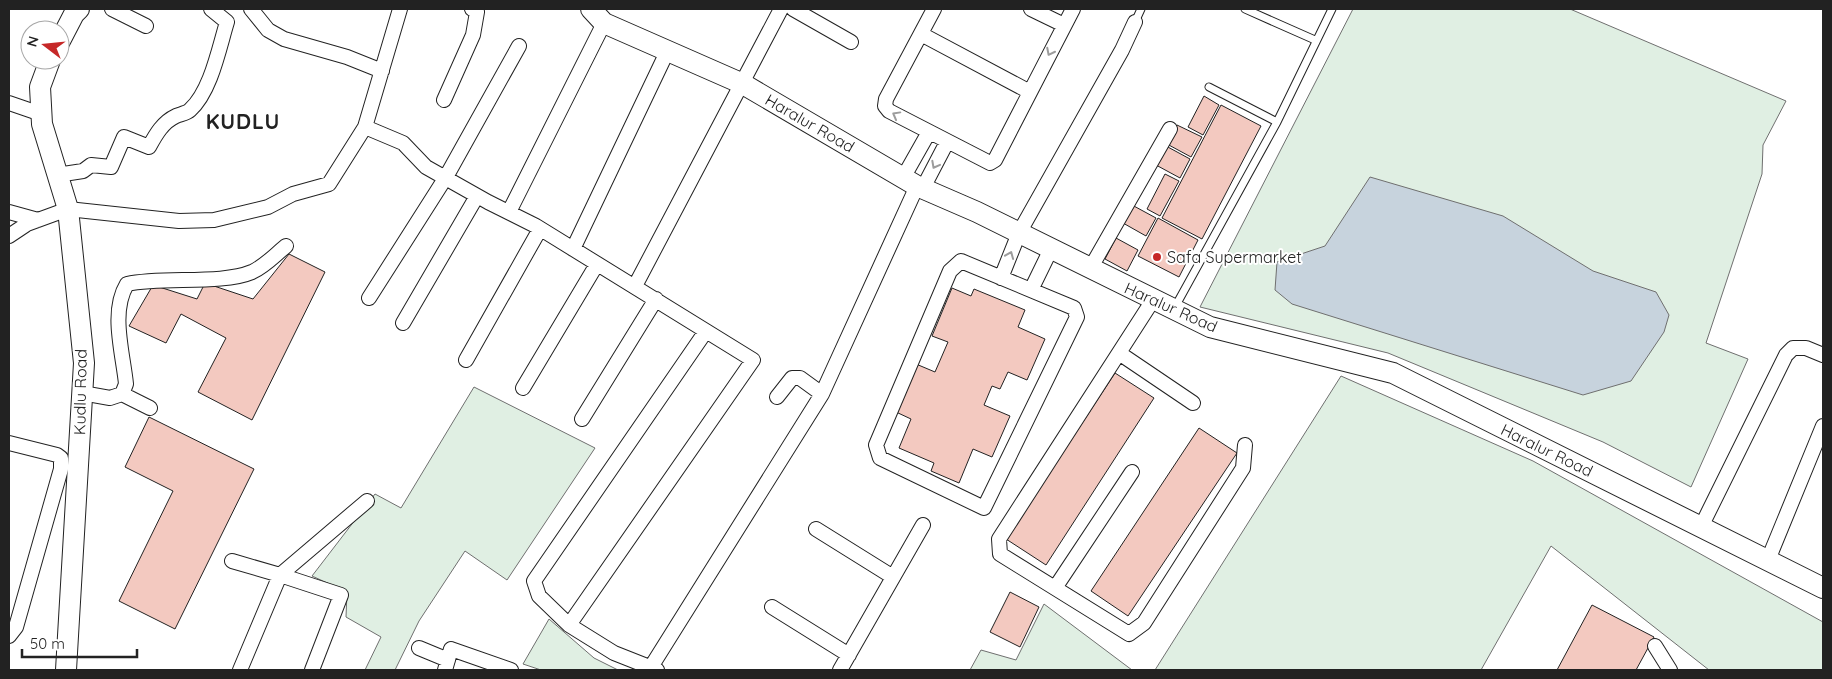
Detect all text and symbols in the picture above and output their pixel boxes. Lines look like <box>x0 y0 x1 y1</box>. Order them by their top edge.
north arrow <box>20 20 70 70</box>
text: N <box>22 34 43 49</box>
one-way arrow <box>1046 47 1056 56</box>
street label: Haralur Road <box>762 89 858 157</box>
district label: KUDLU <box>206 108 280 134</box>
one-way arrow <box>893 111 902 121</box>
one-way arrow <box>931 160 941 169</box>
place label: Safa Supermarket <box>1167 247 1302 267</box>
marker: Safa Supermarket <box>1151 251 1163 263</box>
one-way arrow <box>1005 252 1015 260</box>
street label: Haralur Road <box>1121 278 1221 336</box>
street label: Kudlu Road <box>69 349 91 435</box>
street label: Haralur Road <box>1498 419 1596 481</box>
scale bar <box>22 626 138 658</box>
text: 50 m <box>30 634 65 653</box>

